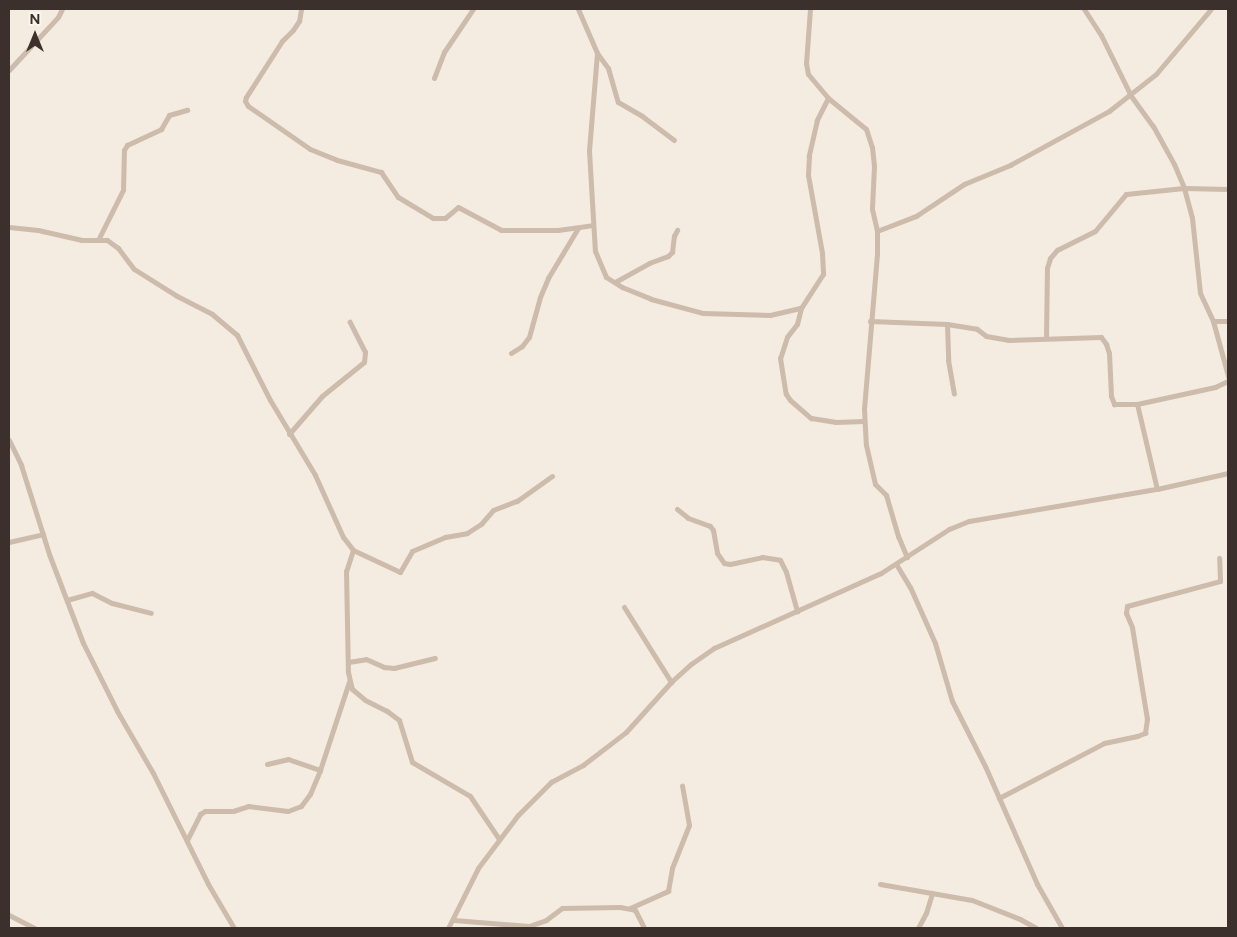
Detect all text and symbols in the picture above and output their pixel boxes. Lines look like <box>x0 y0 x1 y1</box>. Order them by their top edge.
north arrow <box>10 10 60 60</box>
text: N <box>30 11 40 28</box>

